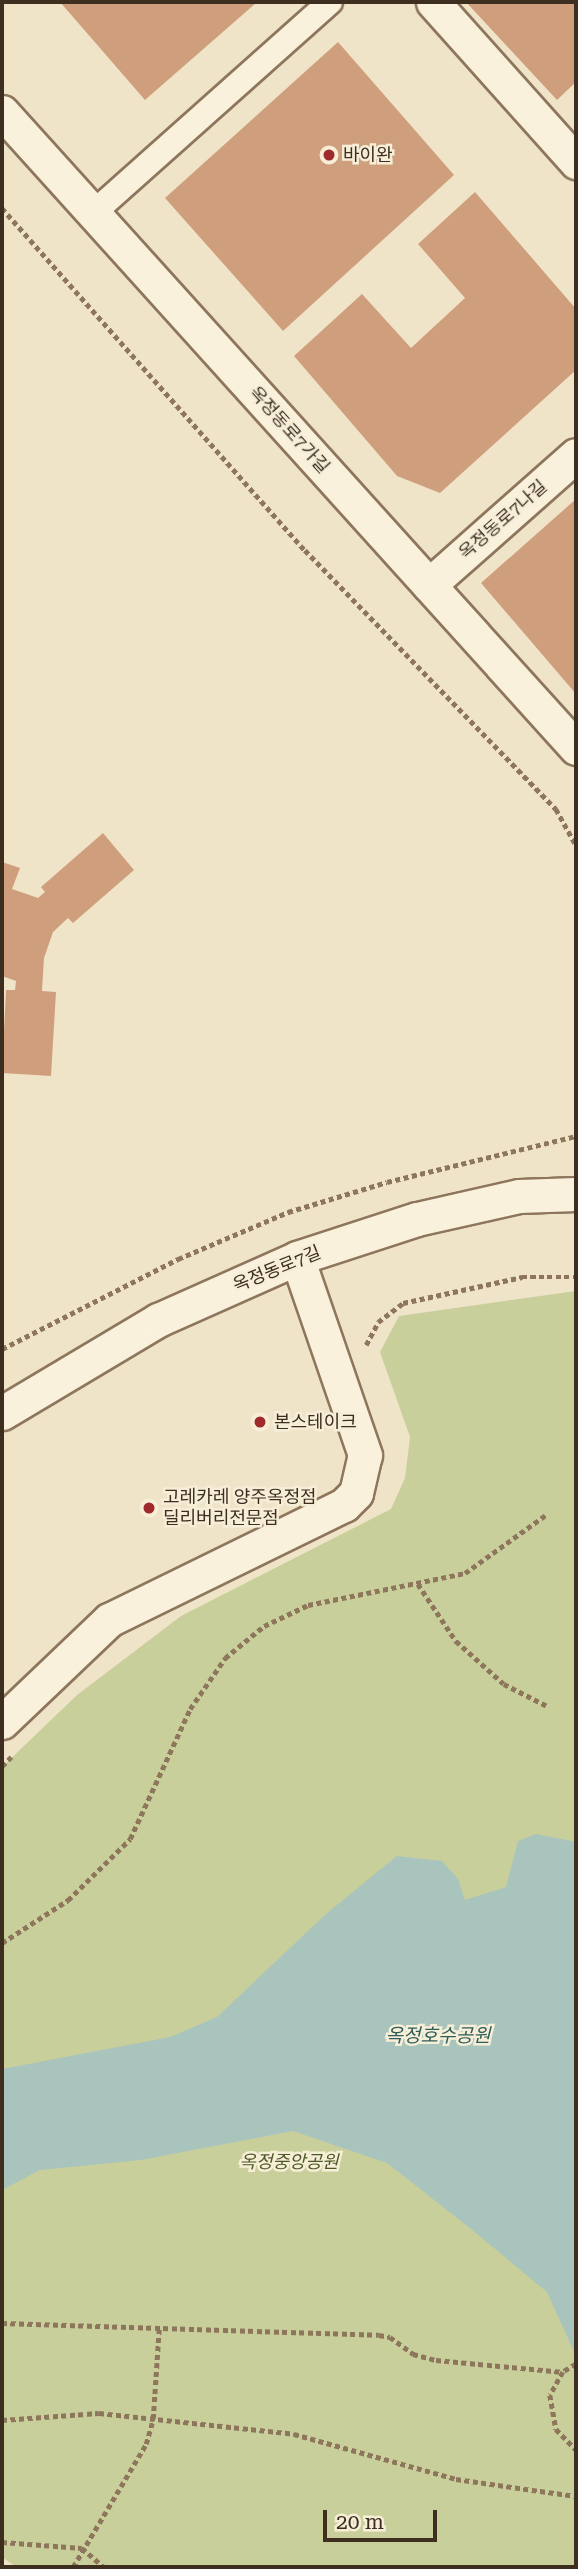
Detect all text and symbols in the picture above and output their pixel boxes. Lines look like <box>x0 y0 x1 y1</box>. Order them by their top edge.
place label: 바이완 <box>343 144 393 166</box>
marker: 바이완 <box>321 147 337 163</box>
street label: 옥정동로7가길 <box>244 382 334 478</box>
street label: 옥정동로7나길 <box>455 476 551 564</box>
street label: 옥정동로7길 <box>230 1242 324 1296</box>
place label: 본스테이크 <box>274 1411 357 1433</box>
marker: 본스테이크 <box>252 1414 268 1430</box>
place label: 고레카레 양주옥정점 딜리버리전문점 <box>163 1487 317 1530</box>
marker: 고레카레 양주옥정점 딜리버리전문점 <box>141 1500 157 1516</box>
water label: 옥정호수공원 <box>386 2025 490 2047</box>
park label: 옥정중앙공원 <box>239 2151 339 2173</box>
scale bar <box>326 2496 440 2540</box>
text: 20 m <box>336 2510 384 2534</box>

